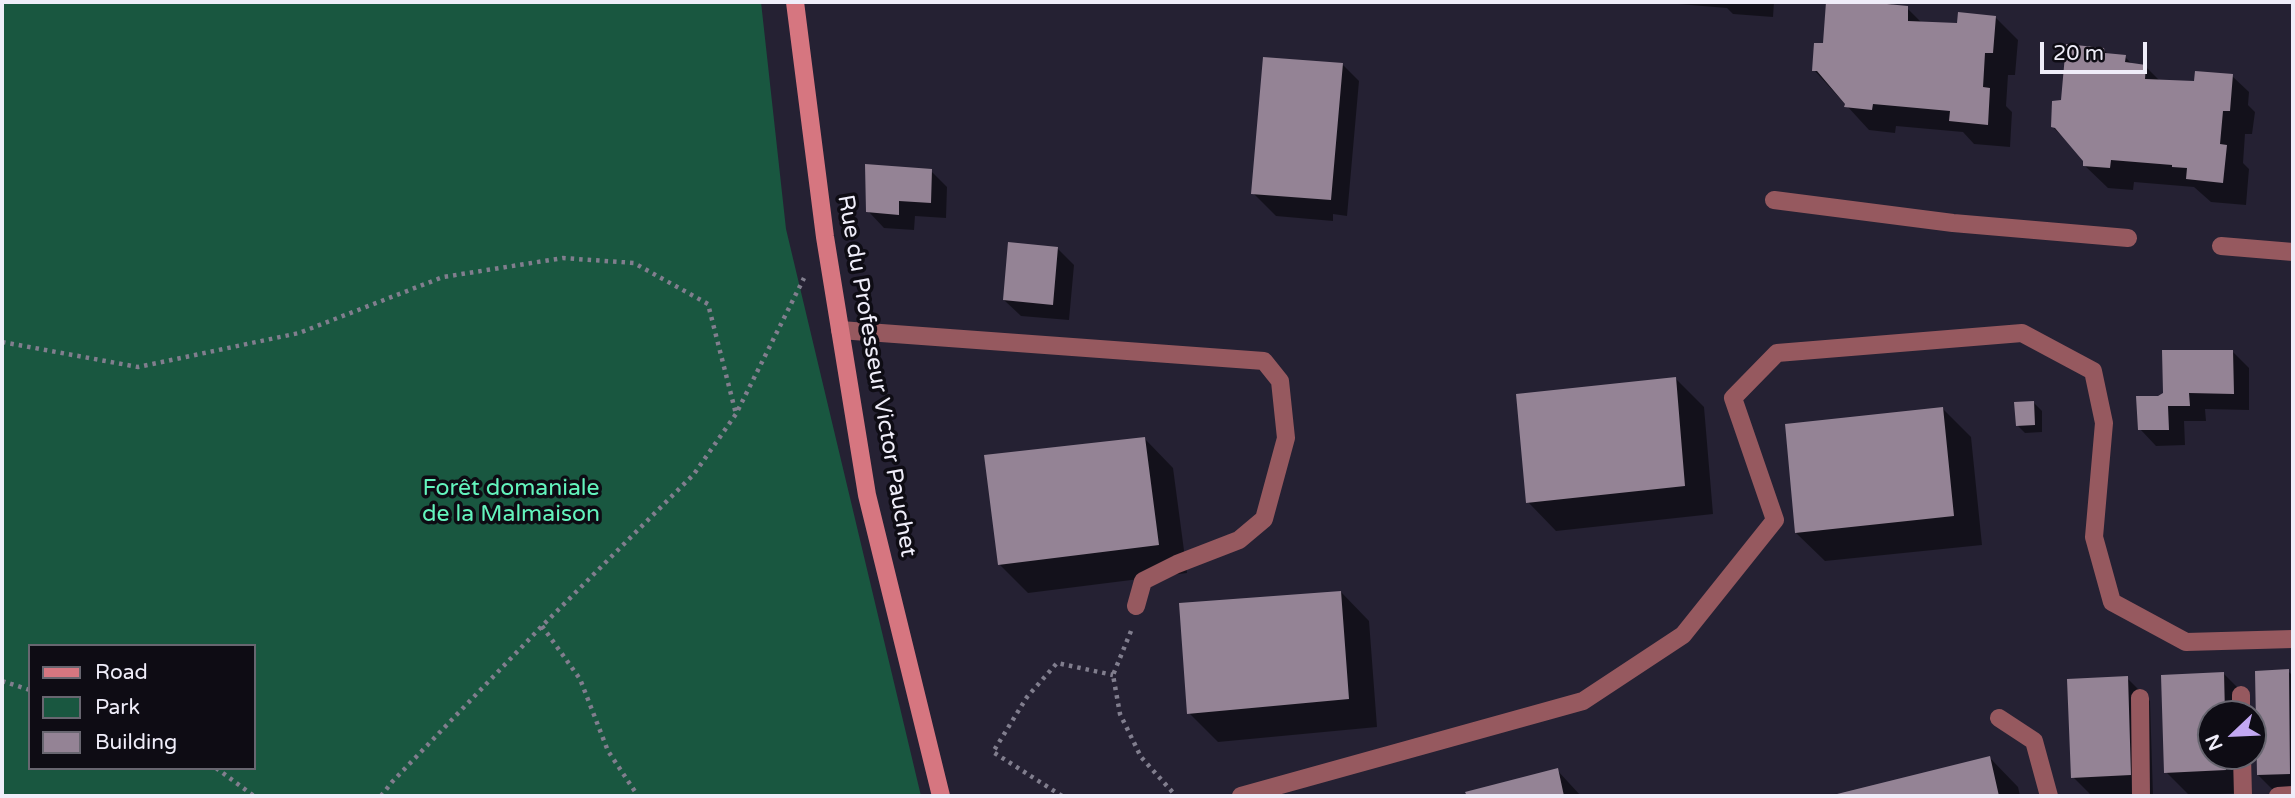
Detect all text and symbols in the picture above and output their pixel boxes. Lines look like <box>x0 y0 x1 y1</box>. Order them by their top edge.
scale bar <box>2043 28 2150 72</box>
text: 20 m <box>2053 41 2104 66</box>
street label: Rue du Professeur Victor Pauchet <box>831 193 921 559</box>
park label: Forêt domaniale de la Malmaison <box>422 475 600 529</box>
legend <box>28 644 256 770</box>
text: Road <box>95 660 148 685</box>
text: Park <box>95 695 140 720</box>
north arrow <box>2197 700 2267 770</box>
text: Building <box>95 730 177 755</box>
text: N <box>2201 731 2228 754</box>

